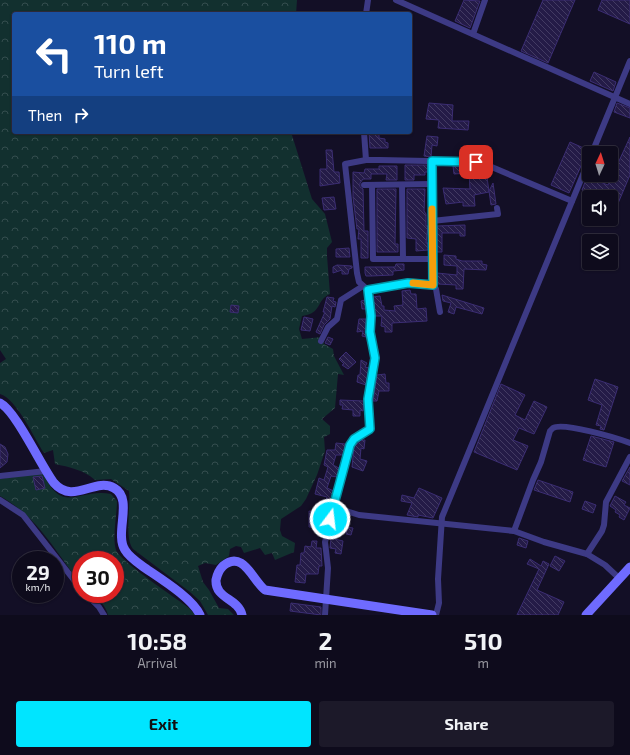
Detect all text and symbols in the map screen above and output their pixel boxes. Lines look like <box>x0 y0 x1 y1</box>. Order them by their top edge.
text: 110 m <box>94 26 167 60</box>
icon: left <box>28 28 80 80</box>
text: Turn left <box>94 60 164 82</box>
icon: right <box>70 104 92 126</box>
text: Then <box>28 106 62 124</box>
pin <box>459 145 493 179</box>
north arrow <box>582 146 618 182</box>
map controls <box>582 146 618 270</box>
icon: arrive <box>465 151 487 173</box>
button: sound <box>582 190 618 226</box>
button: layers <box>582 234 618 270</box>
position arrow <box>309 498 351 540</box>
speed limit sign: 30 <box>72 551 124 603</box>
text: 29 <box>26 560 50 584</box>
text: km/h <box>26 581 50 593</box>
text: 10:58 <box>127 626 187 655</box>
text: 2 <box>319 626 333 655</box>
text: 510 <box>464 626 503 655</box>
text: Arrival <box>137 655 177 671</box>
text: min <box>314 655 337 671</box>
text: m <box>478 655 489 671</box>
button: Exit <box>16 701 311 747</box>
button: Share <box>319 701 614 747</box>

